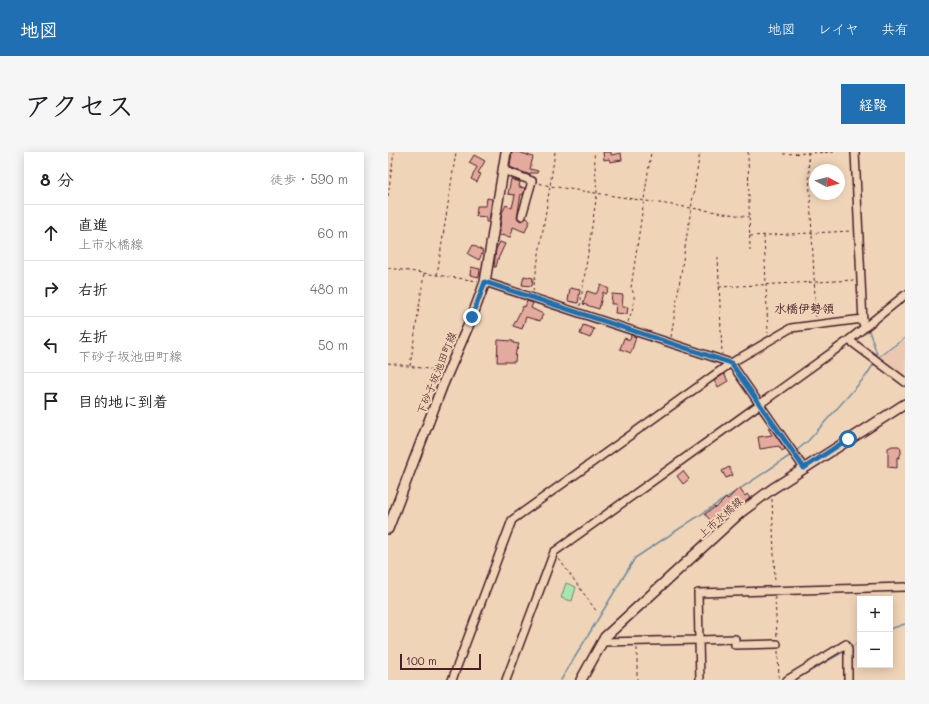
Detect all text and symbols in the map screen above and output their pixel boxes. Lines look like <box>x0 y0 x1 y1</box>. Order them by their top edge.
text: 地図 <box>20 17 58 42</box>
text: 地図 <box>768 19 796 38</box>
text: レイヤ <box>818 19 859 38</box>
text: 共有 <box>881 19 909 38</box>
button: 経路 <box>841 84 905 124</box>
text: アクセス <box>24 87 134 123</box>
north arrow <box>809 164 845 200</box>
text: 8 分 <box>40 168 74 190</box>
text: 徒歩 · 590 m <box>270 170 348 187</box>
text: 直進 <box>78 214 108 234</box>
icon: ahead <box>40 222 62 244</box>
text: 60 m <box>318 224 348 241</box>
text: 上市水橋線 <box>78 235 143 252</box>
icon: right <box>40 278 62 300</box>
text: 右折 <box>78 279 108 299</box>
text: 480 m <box>310 280 348 297</box>
district label: 水橋伊勢領 <box>774 300 834 316</box>
route end <box>463 308 481 326</box>
text: 左折 <box>78 326 108 346</box>
street label: 下砂子坂池田町線 <box>413 329 459 417</box>
icon: left <box>40 334 62 356</box>
text: 50 m <box>318 336 348 353</box>
text: 下砂子坂池田町線 <box>78 347 182 364</box>
icon: arrive <box>40 390 62 412</box>
text: 目的地に到着 <box>78 391 168 411</box>
route start <box>839 430 857 448</box>
street label: 上市水橋線 <box>695 493 745 541</box>
map controls <box>857 596 893 668</box>
button: + <box>857 596 893 632</box>
button: − <box>857 632 893 668</box>
scale bar <box>400 652 481 671</box>
text: 100 m <box>406 653 437 668</box>

